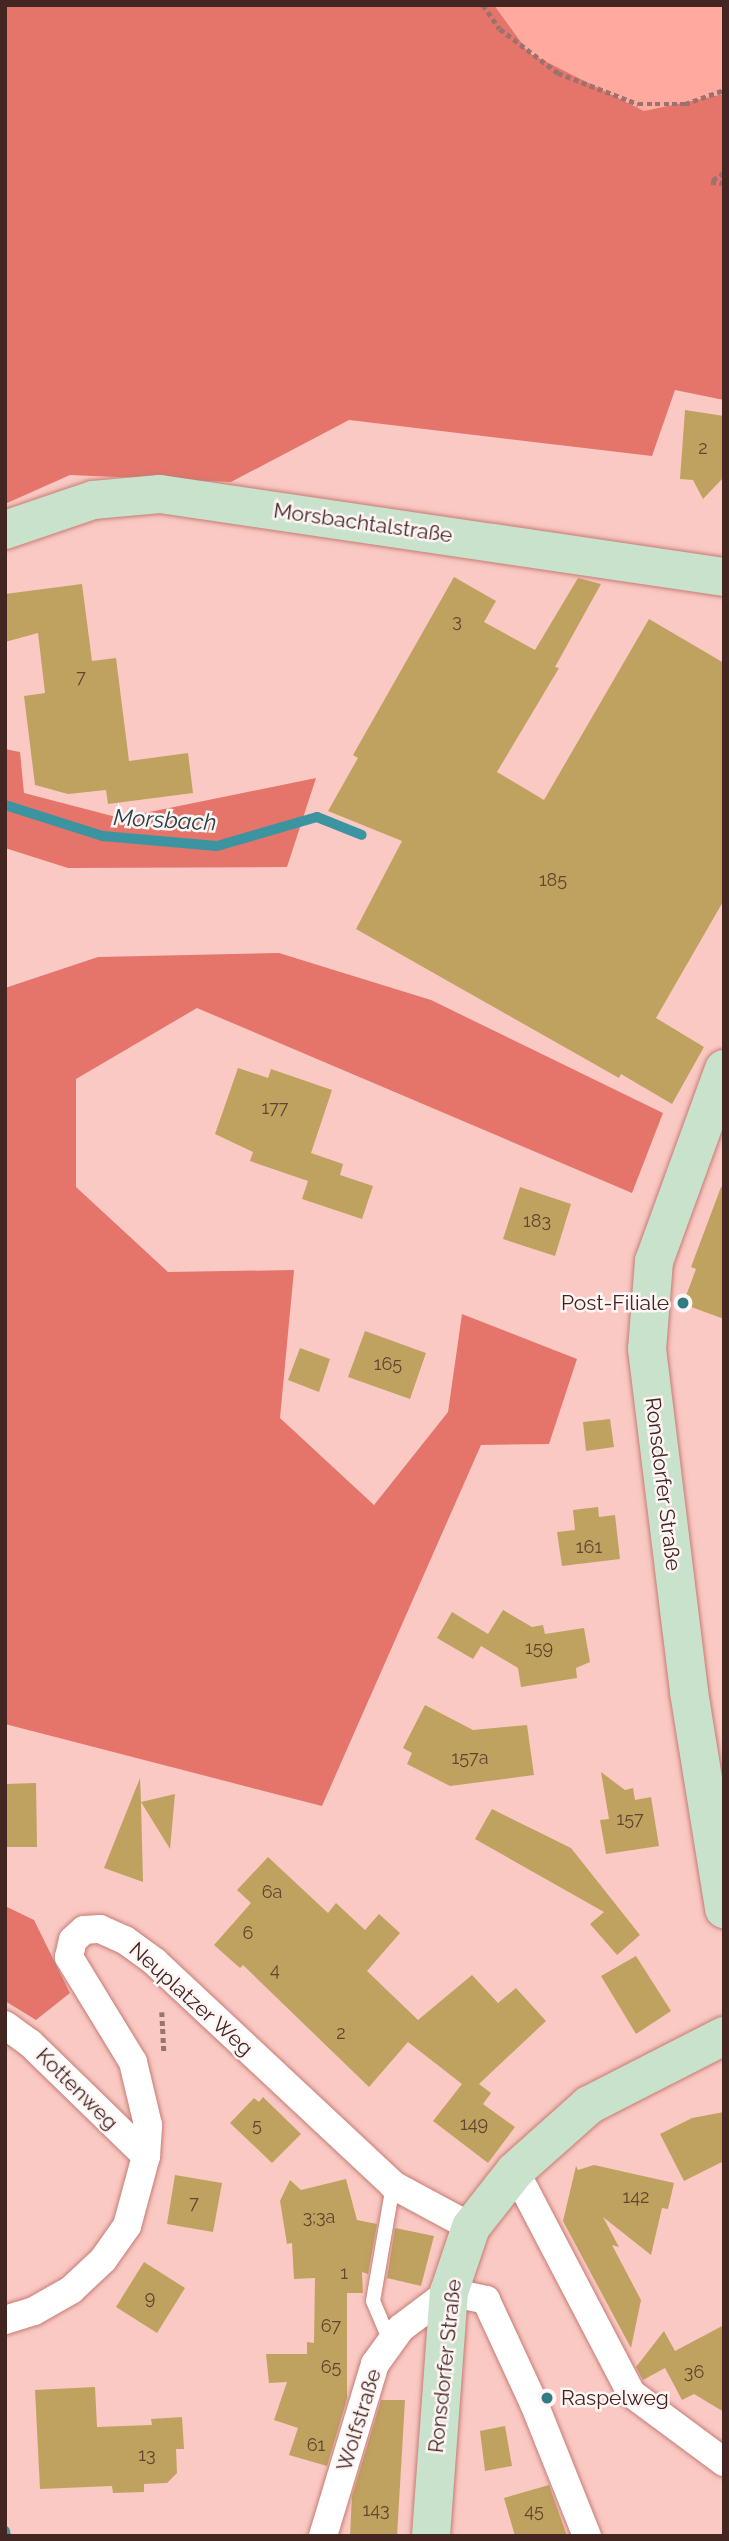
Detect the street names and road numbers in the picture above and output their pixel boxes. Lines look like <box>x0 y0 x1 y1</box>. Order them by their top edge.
street label: Morsbachtalstraße <box>272 498 454 548</box>
street label: Ronsdorfer Straße <box>640 1396 686 1572</box>
street label: Neuplatzer Weg <box>124 1936 258 2062</box>
street label: Kottenweg <box>31 2043 123 2135</box>
street label: Ronsdorfer Straße <box>423 2278 467 2454</box>
street label: Wolfstraße <box>332 2366 386 2474</box>

